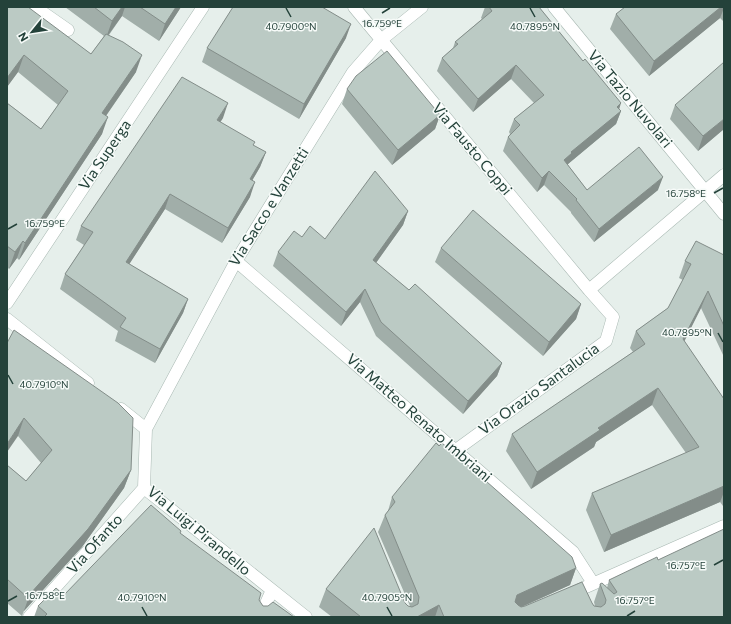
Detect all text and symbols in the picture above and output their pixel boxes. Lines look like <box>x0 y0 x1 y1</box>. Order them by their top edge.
north arrow <box>12 12 52 52</box>
text: 16.759°E <box>362 17 402 29</box>
text: 40.7900°N <box>265 20 317 32</box>
text: 40.7895°N <box>510 20 560 32</box>
text: N <box>15 30 31 44</box>
street label: Via Tazio Nuvolari <box>585 46 677 151</box>
street label: Via Fausto Coppi <box>429 99 517 198</box>
street label: Via Superga <box>74 116 134 193</box>
street label: Via Sacco e Vanzetti <box>224 144 312 269</box>
text: 16.758°E <box>666 187 706 199</box>
text: 16.759°E <box>25 217 65 229</box>
text: 40.7895°N <box>662 326 712 338</box>
street label: Via Orazio Santalucia <box>475 338 602 438</box>
street label: Via Matteo Renato Imbriani <box>343 349 496 485</box>
text: 40.7910°N <box>20 378 68 390</box>
street label: Via Luigi Pirandello <box>144 482 255 579</box>
street label: Via Ofanto <box>63 510 126 577</box>
text: 16.757°E <box>666 559 706 571</box>
text: 16.758°E <box>25 589 65 601</box>
text: 40.7910°N <box>118 591 166 603</box>
text: 40.7905°N <box>362 591 412 603</box>
text: 16.757°E <box>615 594 655 606</box>

